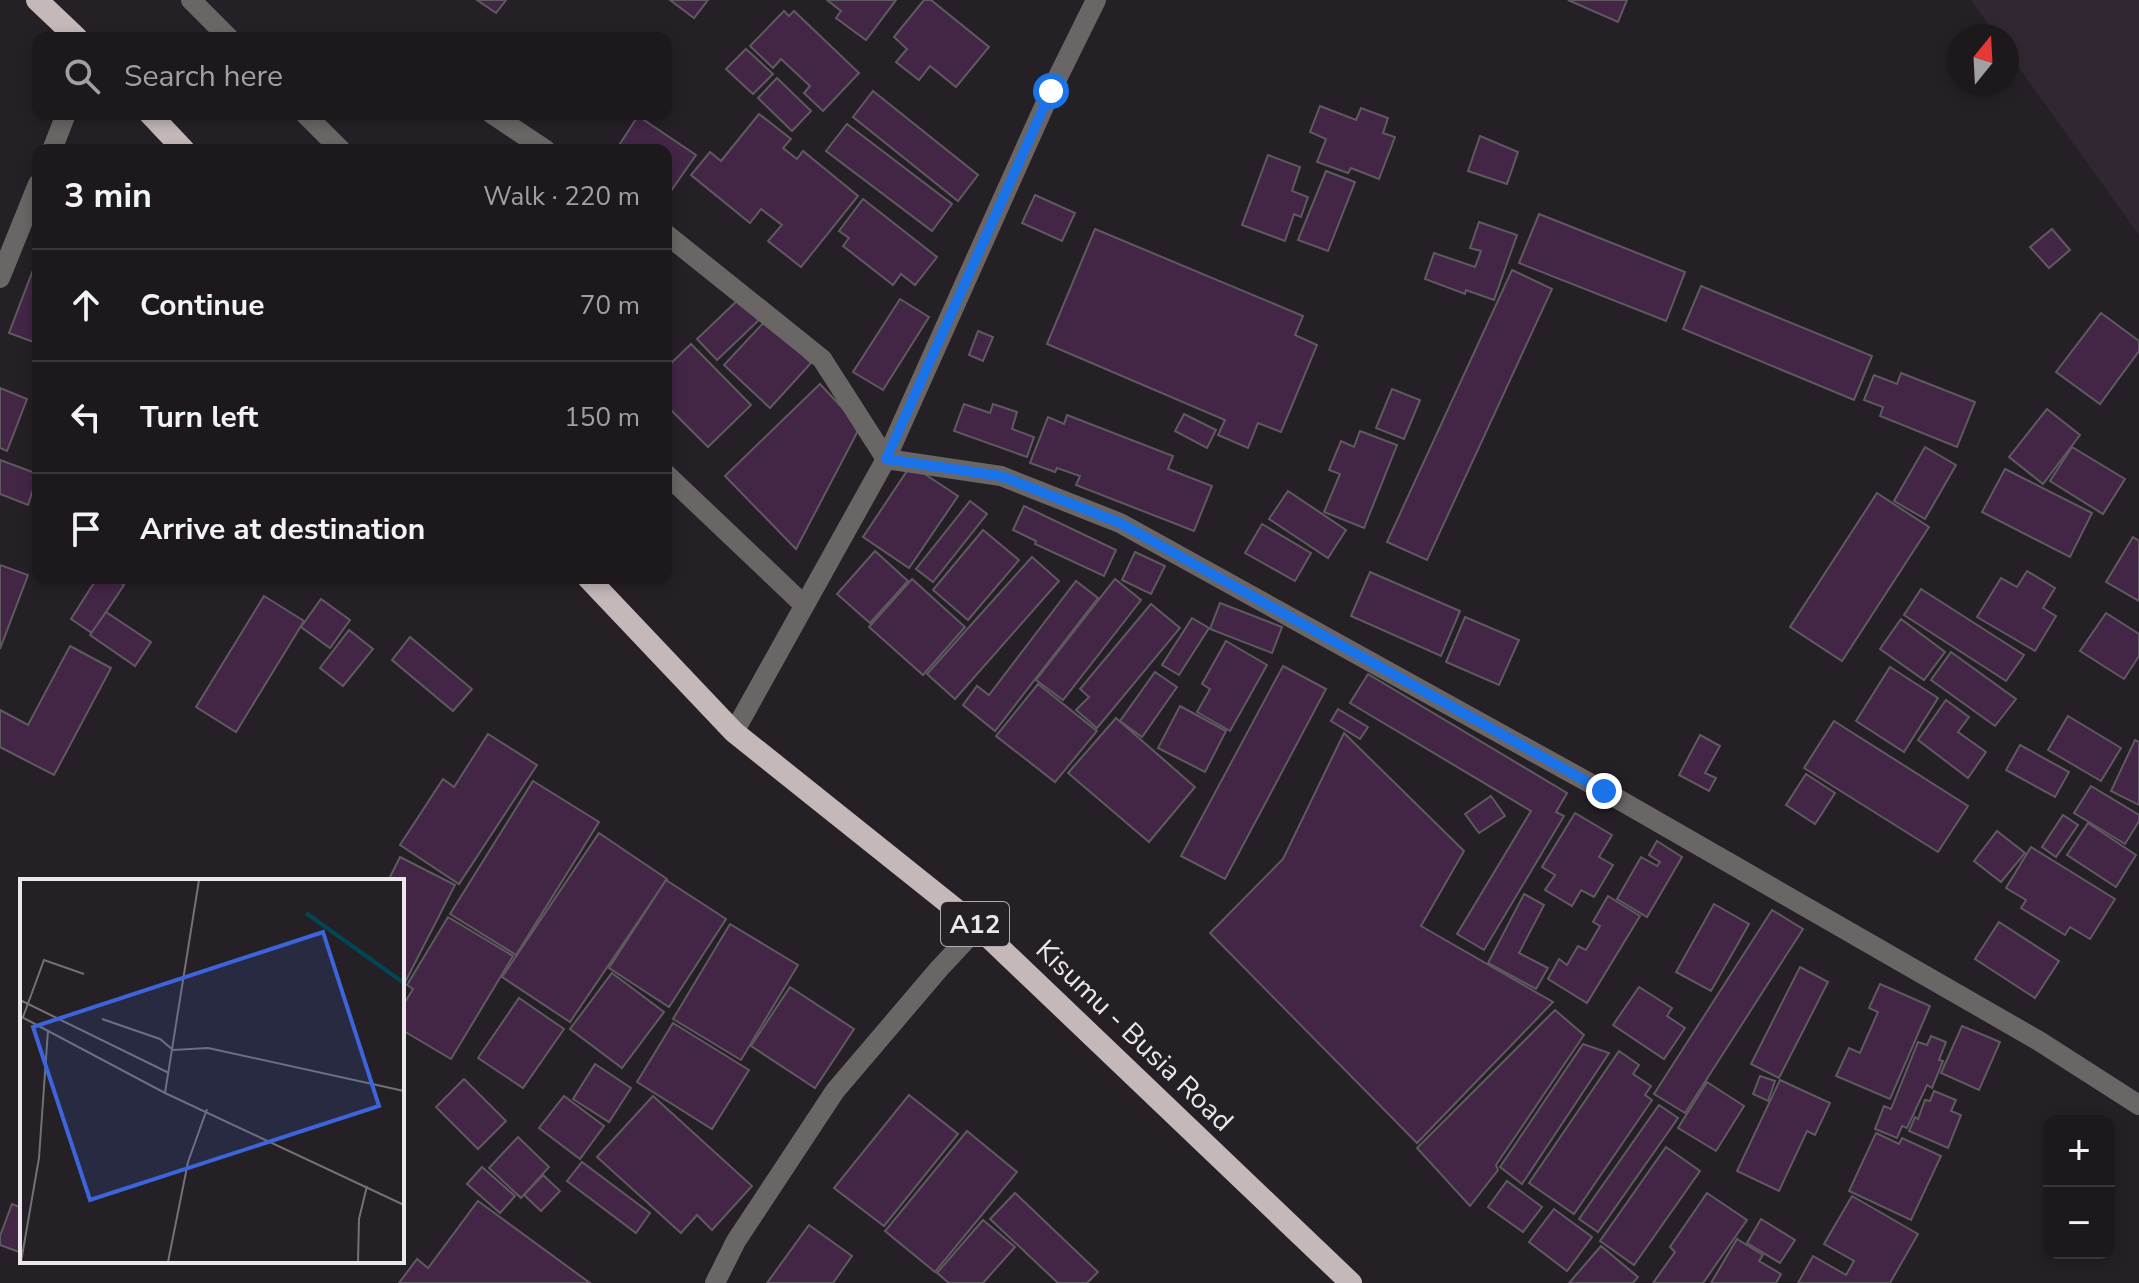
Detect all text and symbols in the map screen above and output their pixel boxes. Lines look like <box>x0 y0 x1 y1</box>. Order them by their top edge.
north arrow <box>1947 24 2019 96</box>
search box <box>32 32 672 120</box>
icon: search <box>60 54 104 98</box>
text: Search here <box>124 56 283 97</box>
route start <box>1033 73 1069 109</box>
text: 3 min <box>64 173 152 219</box>
text: Walk · 220 m <box>483 179 640 214</box>
icon: ahead <box>64 283 108 327</box>
text: Continue <box>140 285 265 326</box>
text: 70 m <box>580 288 640 323</box>
icon: left <box>64 395 108 439</box>
text: Turn left <box>140 397 258 438</box>
text: 150 m <box>564 400 640 435</box>
icon: arrive <box>64 507 108 551</box>
text: Arrive at destination <box>140 509 425 550</box>
route end <box>1586 773 1622 809</box>
inset map <box>20 879 404 1263</box>
road number: A12 <box>941 902 1009 946</box>
street label: Kisumu - Busia Road <box>1027 931 1241 1140</box>
map controls <box>2043 1115 2115 1259</box>
button: + <box>2043 1115 2115 1187</box>
button: − <box>2043 1187 2115 1259</box>

